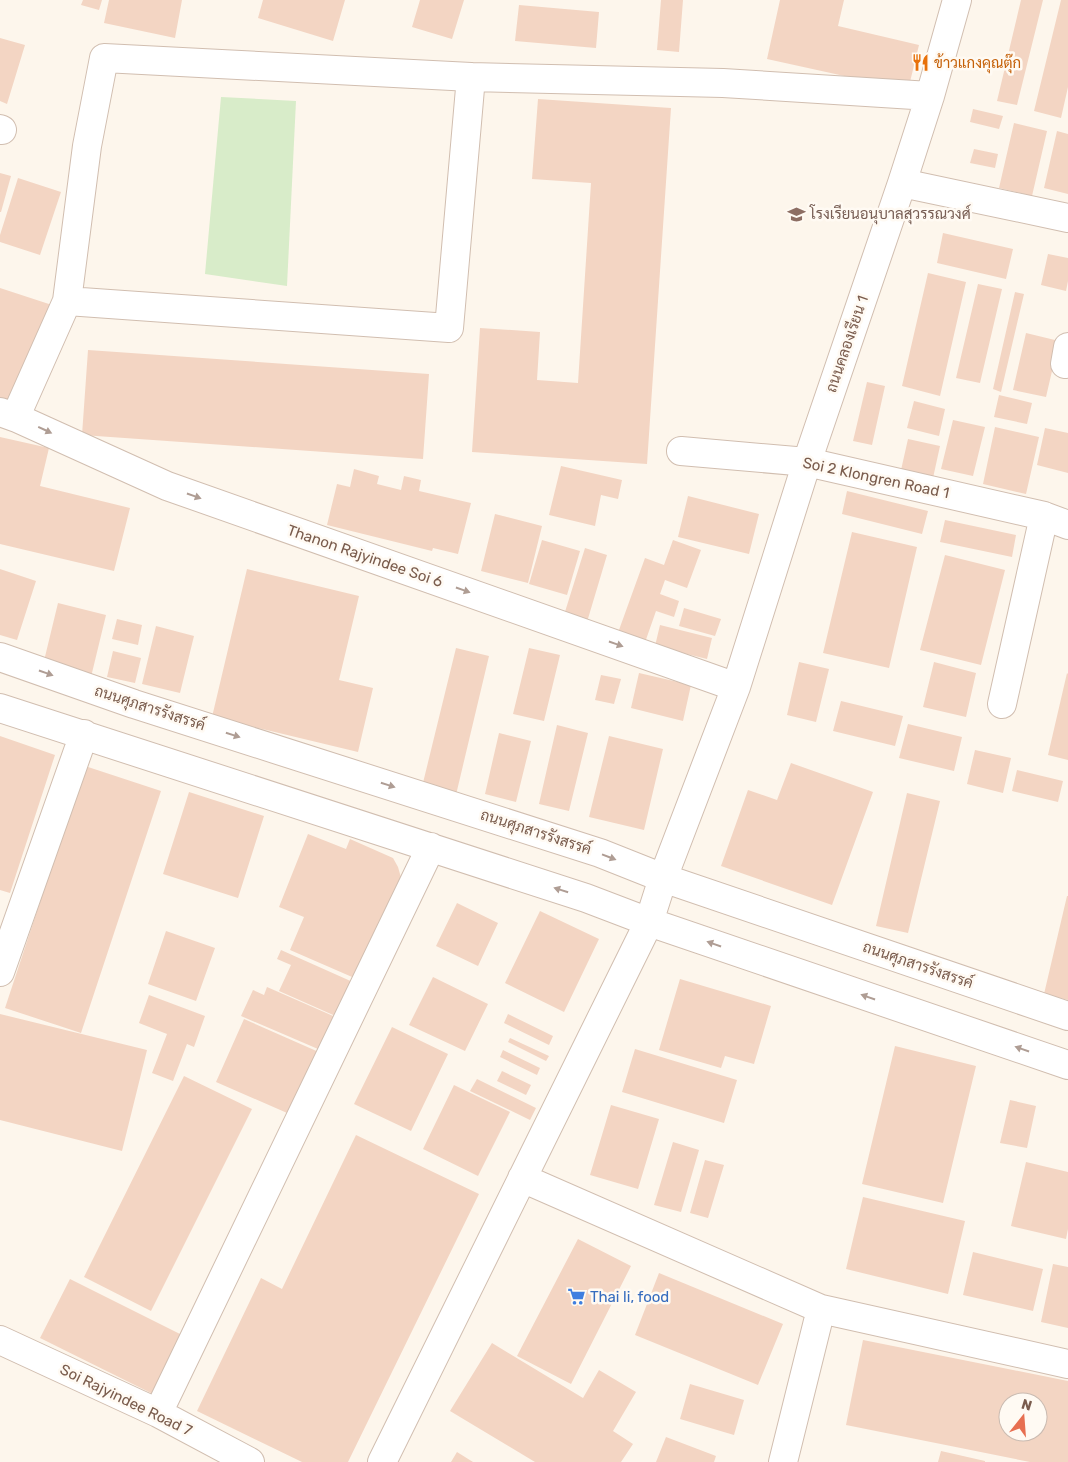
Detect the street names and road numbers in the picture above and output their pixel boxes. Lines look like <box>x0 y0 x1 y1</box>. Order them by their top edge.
street label: ถนนคลองเรียน 1 <box>821 293 872 395</box>
street label: Soi 2 Klongren Road 1 <box>801 454 951 502</box>
street label: Thanon Rajyindee Soi 6 <box>285 521 445 591</box>
street label: ถนนศุภสารรังสรรค์ <box>92 681 208 736</box>
street label: ถนนศุภสารรังสรรค์ <box>478 805 594 860</box>
street label: ถนนศุภสารรังสรรค์ <box>860 937 976 994</box>
street label: Soi Rajyindee Road 7 <box>57 1360 195 1440</box>

